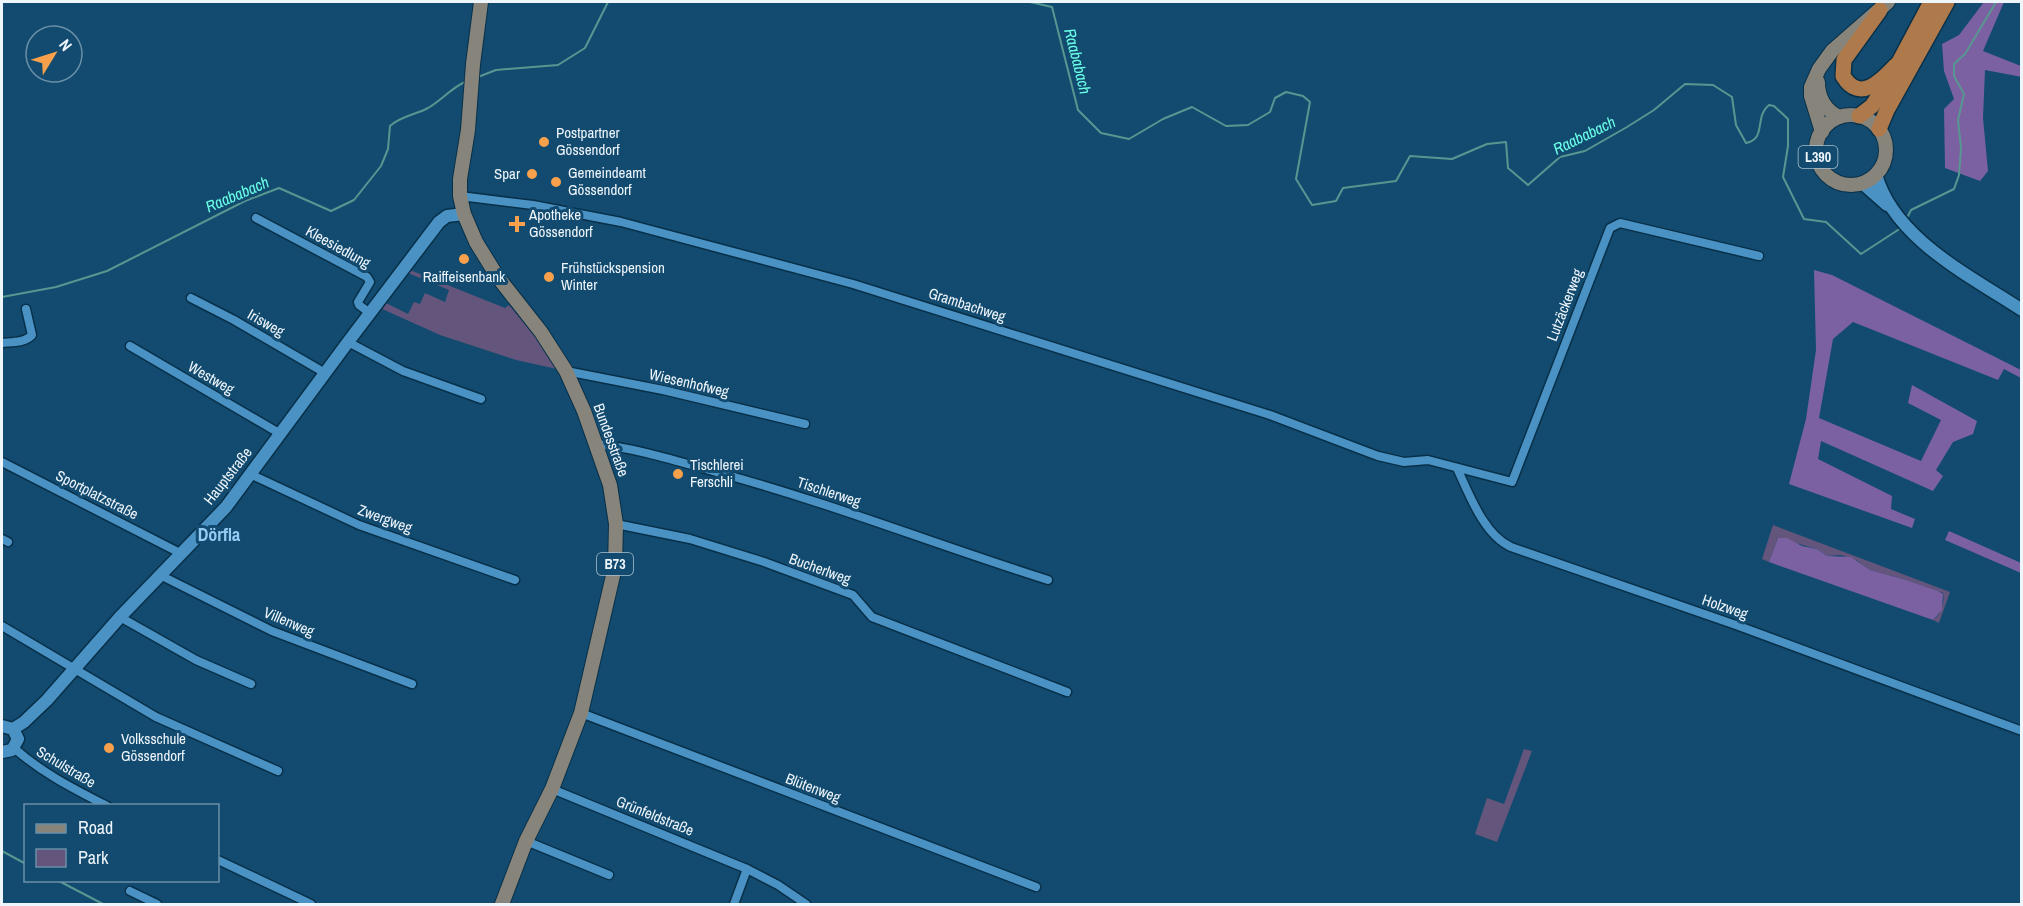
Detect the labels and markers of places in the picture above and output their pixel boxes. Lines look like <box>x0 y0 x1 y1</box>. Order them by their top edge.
place label: Postpartner Gössendorf <box>556 122 620 160</box>
marker: Postpartner Gössendorf <box>537 135 551 149</box>
place label: Gemeindeamt Gössendorf <box>568 162 647 200</box>
place label: Spar <box>494 163 520 184</box>
marker: Spar <box>525 167 539 181</box>
marker: Gemeindeamt Gössendorf <box>549 175 563 189</box>
place label: Apotheke Gössendorf <box>528 204 593 242</box>
marker: Apotheke Gössendorf <box>510 217 524 231</box>
marker: Raiffeisenbank <box>457 252 471 266</box>
place label: Frühstückspension Winter <box>561 257 665 295</box>
place label: Raiffeisenbank <box>423 266 506 287</box>
marker: Frühstückspension Winter <box>542 270 556 284</box>
place label: Tischlerei Ferschli <box>690 454 744 492</box>
marker: Tischlerei Ferschli <box>671 467 685 481</box>
place label: Volksschule Gössendorf <box>121 728 186 766</box>
marker: Volksschule Gössendorf <box>102 741 116 755</box>

